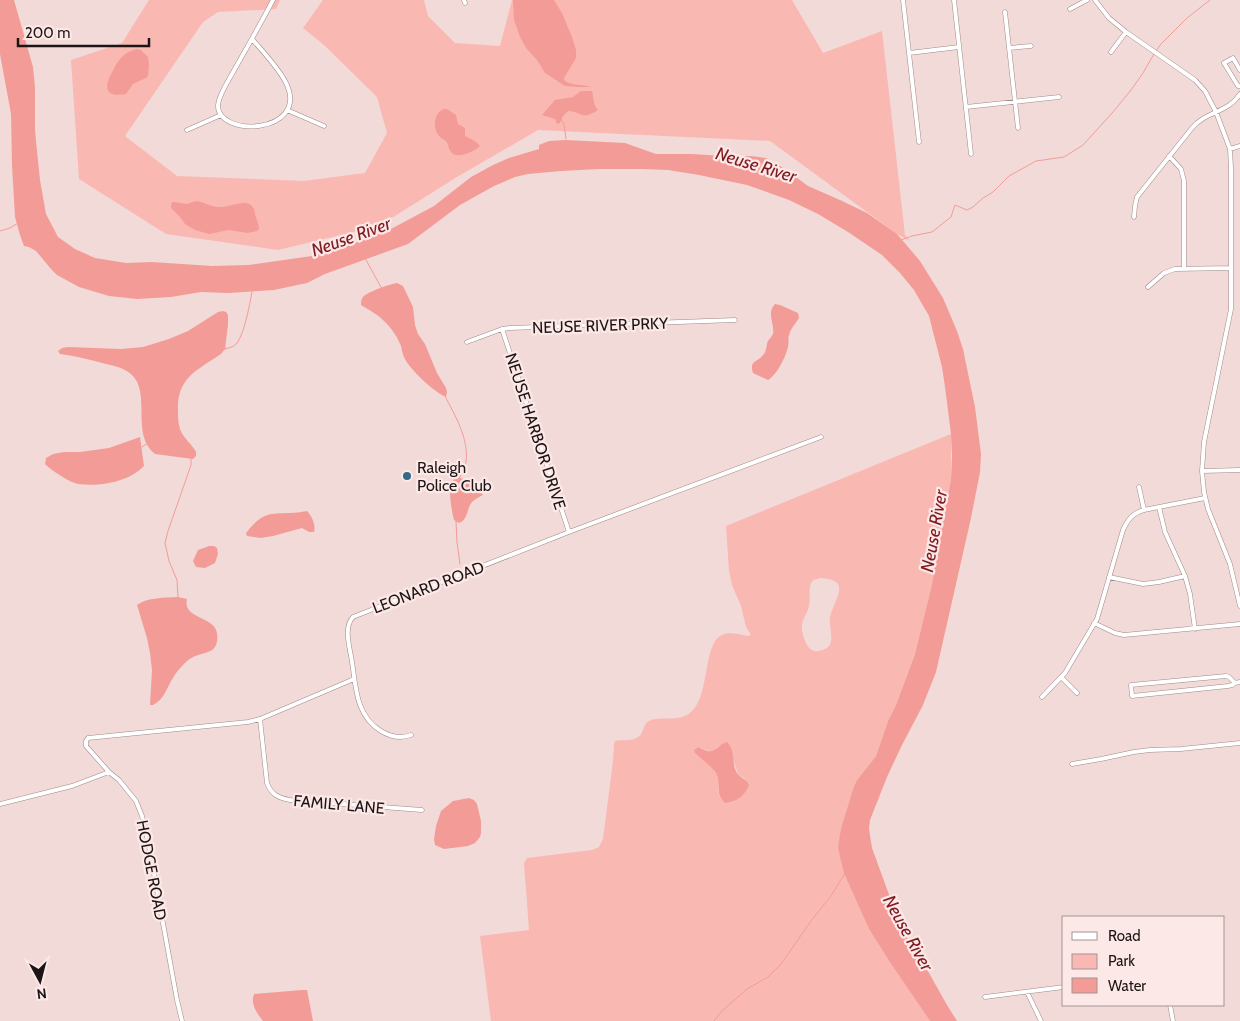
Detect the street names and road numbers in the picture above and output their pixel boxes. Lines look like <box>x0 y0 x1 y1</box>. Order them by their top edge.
street label: NEUSE RIVER PRKY <box>532 314 669 337</box>
street label: NEUSE HARBOR DRIVE <box>501 350 570 512</box>
street label: LEONARD ROAD <box>370 557 487 618</box>
street label: FAMILY LANE <box>293 791 385 818</box>
street label: HODGE ROAD <box>132 818 171 922</box>

